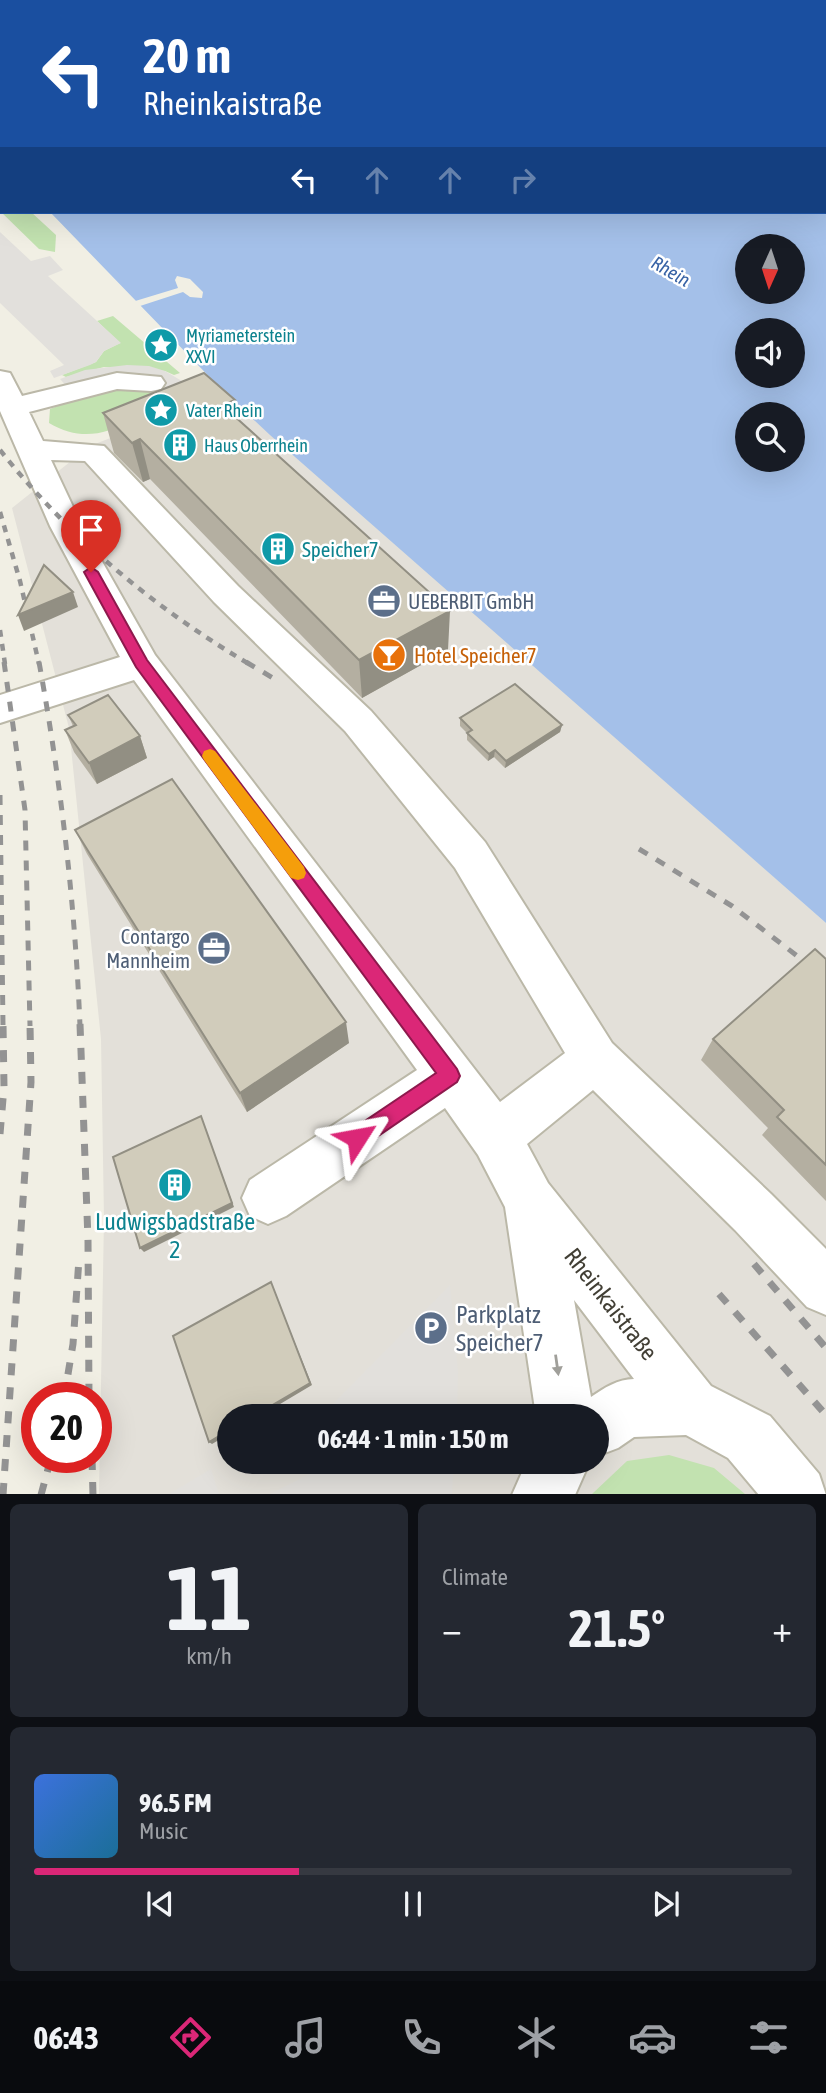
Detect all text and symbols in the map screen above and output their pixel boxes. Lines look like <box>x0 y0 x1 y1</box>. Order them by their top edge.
text: 20 m <box>143 27 231 83</box>
icon: left <box>28 28 119 119</box>
text: Rheinkaistraße <box>143 85 322 122</box>
icon: left <box>285 161 323 199</box>
icon: ahead <box>358 161 396 199</box>
icon: ahead <box>431 161 469 199</box>
icon: right <box>504 161 542 199</box>
north arrow <box>735 234 805 304</box>
map controls <box>735 234 805 472</box>
water label: Rhein <box>648 251 694 291</box>
button: sound <box>735 318 805 388</box>
place label: Myriameterstein XXVI <box>186 325 295 367</box>
place icon: Myriameterstein XXVI <box>142 326 180 364</box>
place icon: Vater Rhein <box>142 391 180 429</box>
place label: Vater Rhein <box>186 400 262 421</box>
button: search <box>735 402 805 472</box>
building icon: Haus Oberrhein <box>161 426 199 464</box>
place label: Haus Oberrhein <box>204 435 308 456</box>
pin <box>61 500 121 572</box>
icon: arrive <box>72 511 110 549</box>
building icon: Speicher7 <box>259 530 297 568</box>
place label: Speicher7 <box>302 537 379 561</box>
office icon: UEBERBIT GmbH <box>365 582 403 620</box>
place label: UEBERBIT GmbH <box>408 589 535 613</box>
bar icon: Hotel Speicher7 <box>370 636 408 674</box>
place label: Hotel Speicher7 <box>414 643 537 667</box>
place label: Contargo Mannheim <box>106 924 190 972</box>
office icon: Contargo Mannheim <box>195 929 233 967</box>
position arrow <box>320 1101 394 1175</box>
building icon: Ludwigsbadstraße 2 <box>156 1166 194 1204</box>
place label: Ludwigsbadstraße 2 <box>95 1208 255 1263</box>
street label: Rheinkaistraße <box>559 1243 663 1365</box>
place label: Parkplatz Speicher7 <box>456 1301 544 1356</box>
parking icon: Parkplatz Speicher7 <box>412 1309 450 1347</box>
one-way arrow <box>552 1354 563 1376</box>
speed limit sign: 20 <box>21 1382 112 1473</box>
text: 06:44 · 1 min · 150 m <box>318 1424 508 1454</box>
text: 11 <box>166 1545 252 1649</box>
text: Climate <box>442 1564 508 1590</box>
text: 21.5° <box>569 1598 665 1658</box>
text: − <box>442 1607 462 1650</box>
text: + <box>772 1607 792 1650</box>
text: km/h <box>186 1643 232 1669</box>
text: 96.5 FM <box>139 1788 212 1818</box>
text: Music <box>139 1818 187 1844</box>
icon: previous <box>141 1885 179 1923</box>
icon: pause <box>394 1885 432 1923</box>
icon: next <box>647 1885 685 1923</box>
icon: directions <box>166 2013 215 2062</box>
icon: music <box>281 2013 330 2062</box>
icon: phone <box>397 2013 446 2062</box>
icon: climate <box>512 2013 561 2062</box>
icon: car <box>628 2013 677 2062</box>
icon: filters <box>744 2013 793 2062</box>
text: 06:43 <box>33 2019 99 2056</box>

